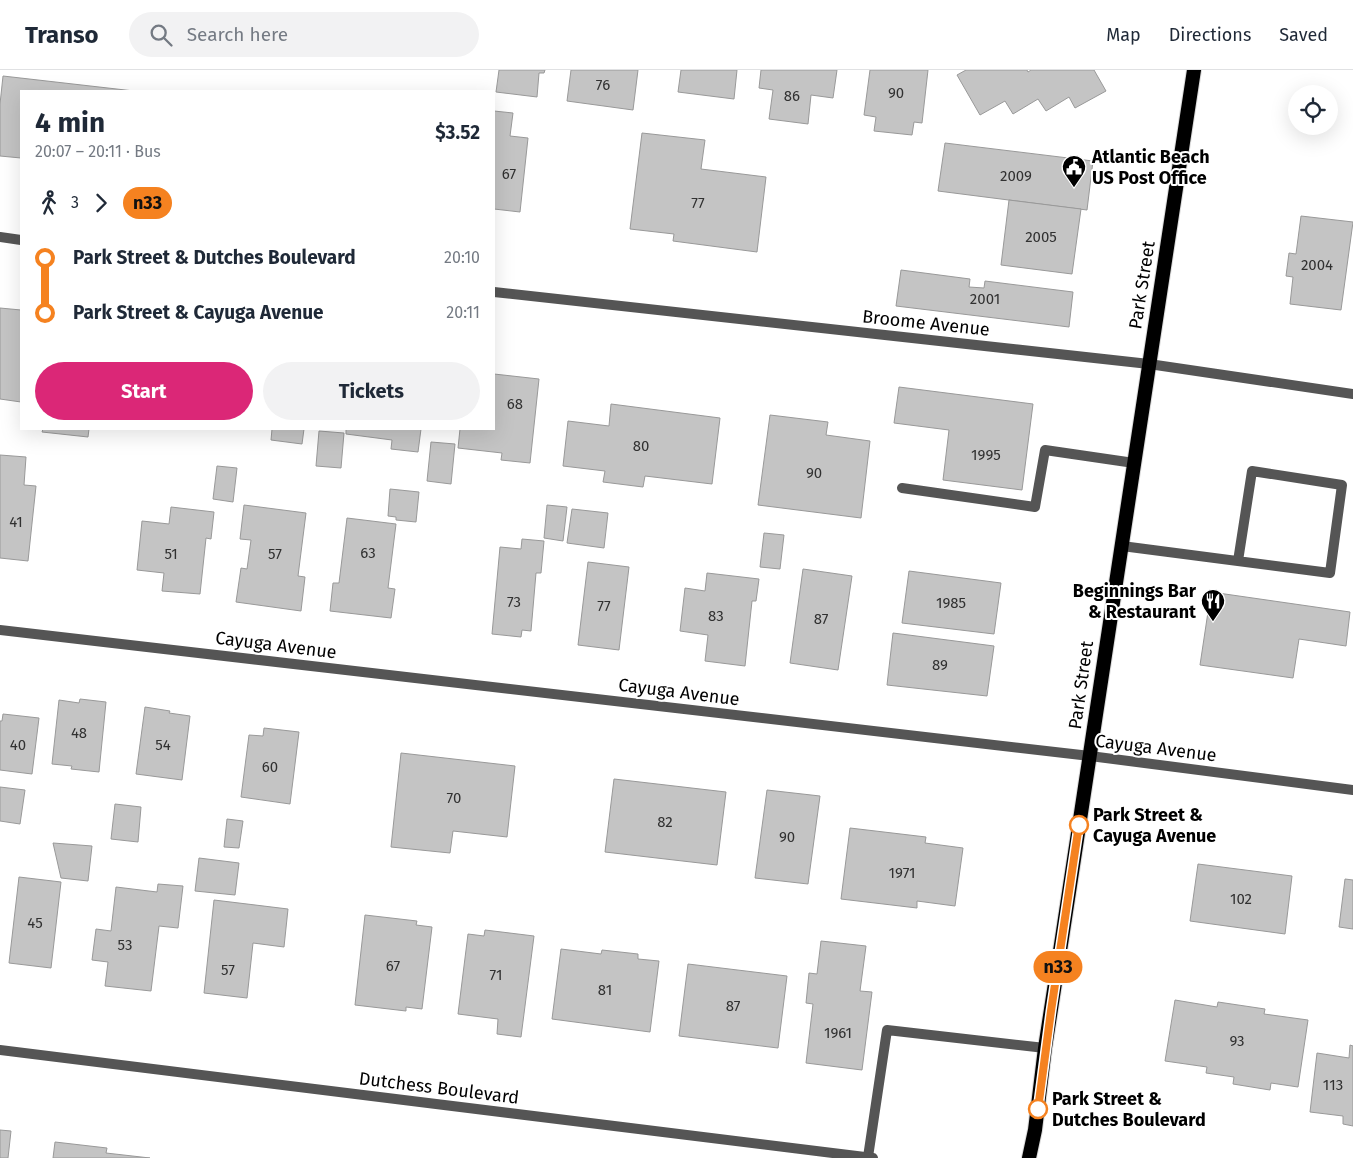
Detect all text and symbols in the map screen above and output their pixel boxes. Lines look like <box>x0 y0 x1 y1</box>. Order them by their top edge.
search box <box>129 12 479 57</box>
text: Transo <box>25 21 99 49</box>
icon: search <box>147 21 175 49</box>
text: Search here <box>187 23 288 46</box>
text: Map <box>1106 24 1141 46</box>
text: Directions <box>1169 24 1251 46</box>
text: Saved <box>1279 24 1328 46</box>
house number: 76 <box>596 76 610 94</box>
house number: 90 <box>888 84 904 102</box>
map controls <box>1288 85 1338 135</box>
button: locate <box>1288 85 1338 135</box>
house number: 86 <box>784 87 800 105</box>
text: 4 min <box>35 106 105 139</box>
text: $3.52 <box>435 121 480 144</box>
text: 20:07 – 20:11 · Bus <box>35 142 161 161</box>
place label: Atlantic Beach US Post Office <box>1091 146 1210 189</box>
public building icon: Atlantic Beach US Post Office <box>1061 154 1087 188</box>
house number: 67 <box>502 165 516 183</box>
house number: 2009 <box>1000 167 1032 185</box>
icon: walk <box>35 189 63 217</box>
icon: forward <box>87 189 115 217</box>
text: n33 <box>133 192 162 214</box>
text: 3 <box>71 193 79 212</box>
house number: 77 <box>691 194 705 212</box>
house number: 2005 <box>1025 228 1057 246</box>
street label: Park Street <box>1124 239 1160 331</box>
text: Park Street & Dutches Boulevard <box>73 246 356 269</box>
text: 20:10 <box>444 248 480 267</box>
house number: 2004 <box>1301 256 1333 274</box>
house number: 2001 <box>970 290 1000 308</box>
text: Park Street & Cayuga Avenue <box>73 301 324 324</box>
text: 20:11 <box>446 303 480 322</box>
street label: Broome Avenue <box>861 305 991 341</box>
button: Start <box>35 362 253 420</box>
button: Tickets <box>263 362 480 420</box>
house number: 68 <box>507 395 523 413</box>
house number: 80 <box>633 437 649 455</box>
house number: 1995 <box>971 446 1001 464</box>
house number: 90 <box>806 464 822 482</box>
house number: 41 <box>9 513 23 531</box>
house number: 63 <box>360 544 376 562</box>
house number: 51 <box>164 545 178 563</box>
house number: 57 <box>268 545 282 563</box>
place label: Beginnings Bar & Restaurant <box>1073 580 1197 623</box>
restaurant icon: Beginnings Bar & Restaurant <box>1200 588 1226 622</box>
house number: 73 <box>507 593 521 611</box>
house number: 1985 <box>936 594 966 612</box>
house number: 77 <box>597 597 611 615</box>
house number: 83 <box>708 607 724 625</box>
house number: 87 <box>814 610 829 628</box>
street label: Cayuga Avenue <box>214 627 338 663</box>
street label: Park Street <box>1064 639 1098 731</box>
house number: 89 <box>932 656 948 674</box>
street label: Cayuga Avenue <box>617 674 741 710</box>
house number: 48 <box>71 724 87 742</box>
street label: Cayuga Avenue <box>1094 730 1218 766</box>
house number: 40 <box>10 736 26 754</box>
house number: 54 <box>155 736 171 754</box>
house number: 60 <box>262 758 278 776</box>
house number: 70 <box>447 789 461 807</box>
place label: Park Street & Cayuga Avenue <box>1093 804 1216 847</box>
house number: 82 <box>657 813 673 831</box>
marker: Park Street & Cayuga Avenue <box>1069 815 1089 835</box>
house number: 90 <box>779 828 795 846</box>
house number: 1971 <box>888 864 916 882</box>
house number: 102 <box>1230 890 1252 908</box>
house number: 45 <box>27 914 43 932</box>
house number: 53 <box>118 936 132 954</box>
line badge: n33 <box>1029 951 1087 983</box>
text: n33 <box>1043 956 1073 978</box>
house number: 67 <box>386 957 400 975</box>
house number: 57 <box>221 961 235 979</box>
house number: 71 <box>490 966 502 984</box>
house number: 81 <box>598 981 612 999</box>
house number: 87 <box>726 997 741 1015</box>
house number: 1961 <box>824 1024 852 1042</box>
house number: 93 <box>1229 1032 1245 1050</box>
street label: Dutchess Boulevard <box>358 1067 520 1109</box>
house number: 113 <box>1323 1076 1343 1094</box>
place label: Park Street & Dutches Boulevard <box>1052 1088 1206 1131</box>
marker: Park Street & Dutches Boulevard <box>1028 1099 1048 1119</box>

